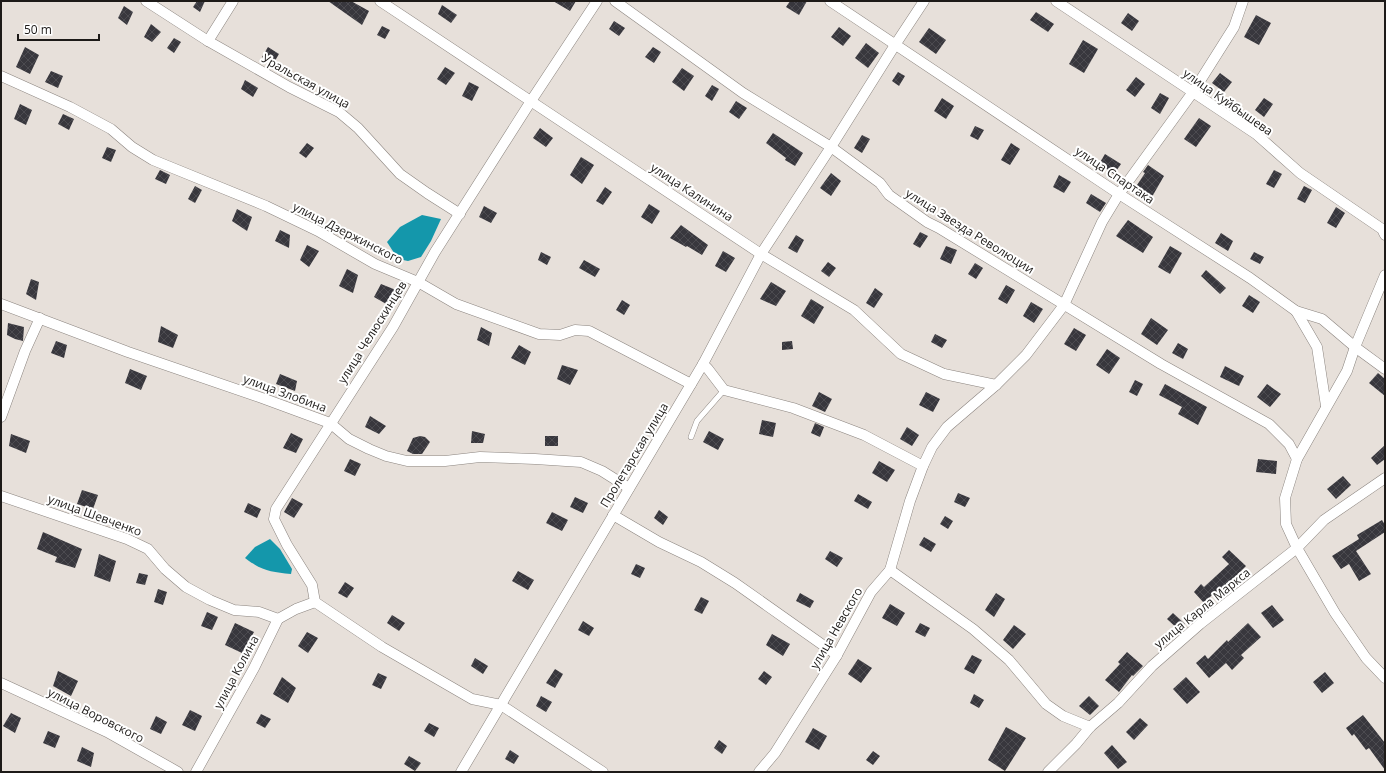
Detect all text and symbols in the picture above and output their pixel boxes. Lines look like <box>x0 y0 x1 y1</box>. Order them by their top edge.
scale bar <box>18 16 99 42</box>
text: 50 m <box>24 21 52 38</box>
street label: Уральская улица <box>259 50 353 112</box>
street label: улица Куйбышева <box>1180 65 1276 139</box>
street label: улица Спартака <box>1072 142 1158 208</box>
street label: улица Калинина <box>647 159 737 225</box>
street label: улица Звезда Революции <box>902 184 1038 278</box>
street label: улица Дзержинского <box>290 198 406 268</box>
street label: улица Челюскинцев <box>334 277 411 387</box>
street label: улица Злобина <box>241 370 329 416</box>
street label: Пролетарская улица <box>596 399 672 511</box>
street label: улица Шевченко <box>46 490 144 540</box>
street label: улица Карла Маркса <box>1150 564 1254 652</box>
street label: улица Невского <box>806 584 866 672</box>
street label: улица Колина <box>209 632 263 712</box>
street label: улица Воровского <box>45 683 147 747</box>

